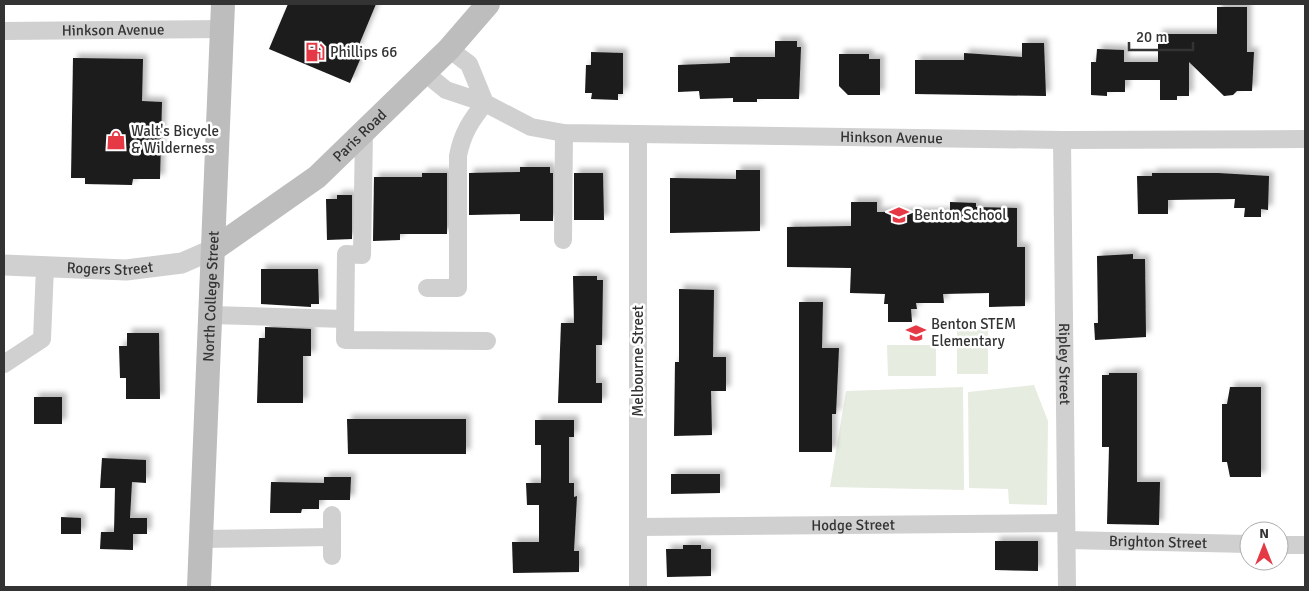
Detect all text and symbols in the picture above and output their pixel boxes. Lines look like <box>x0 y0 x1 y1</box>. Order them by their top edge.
scale bar <box>1129 20 1193 52</box>
street label: Hinkson Avenue <box>62 21 164 39</box>
text: 20 m <box>1136 28 1167 46</box>
fuel station icon: Phillips 66 <box>304 41 326 63</box>
place label: Phillips 66 <box>330 43 397 61</box>
street label: Paris Road <box>329 106 390 166</box>
place label: Walt's Bicycle & Wilderness <box>131 122 219 157</box>
street label: Hinkson Avenue <box>840 128 943 147</box>
shop icon: Walt's Bicycle & Wilderness <box>105 129 127 151</box>
school or university icon: Benton School <box>888 204 910 226</box>
place label: Benton School <box>914 206 1007 224</box>
street label: North College Street <box>199 230 223 362</box>
street label: Rogers Street <box>66 258 154 279</box>
street label: Melbourne Street <box>629 305 647 417</box>
place label: Benton STEM Elementary <box>931 315 1016 350</box>
school or university icon: Benton STEM Elementary <box>905 322 927 344</box>
street label: Ripley Street <box>1055 323 1074 405</box>
street label: Hodge Street <box>811 516 895 534</box>
north arrow <box>1239 521 1289 571</box>
text: N <box>1259 525 1269 542</box>
street label: Brighton Street <box>1109 532 1207 552</box>

